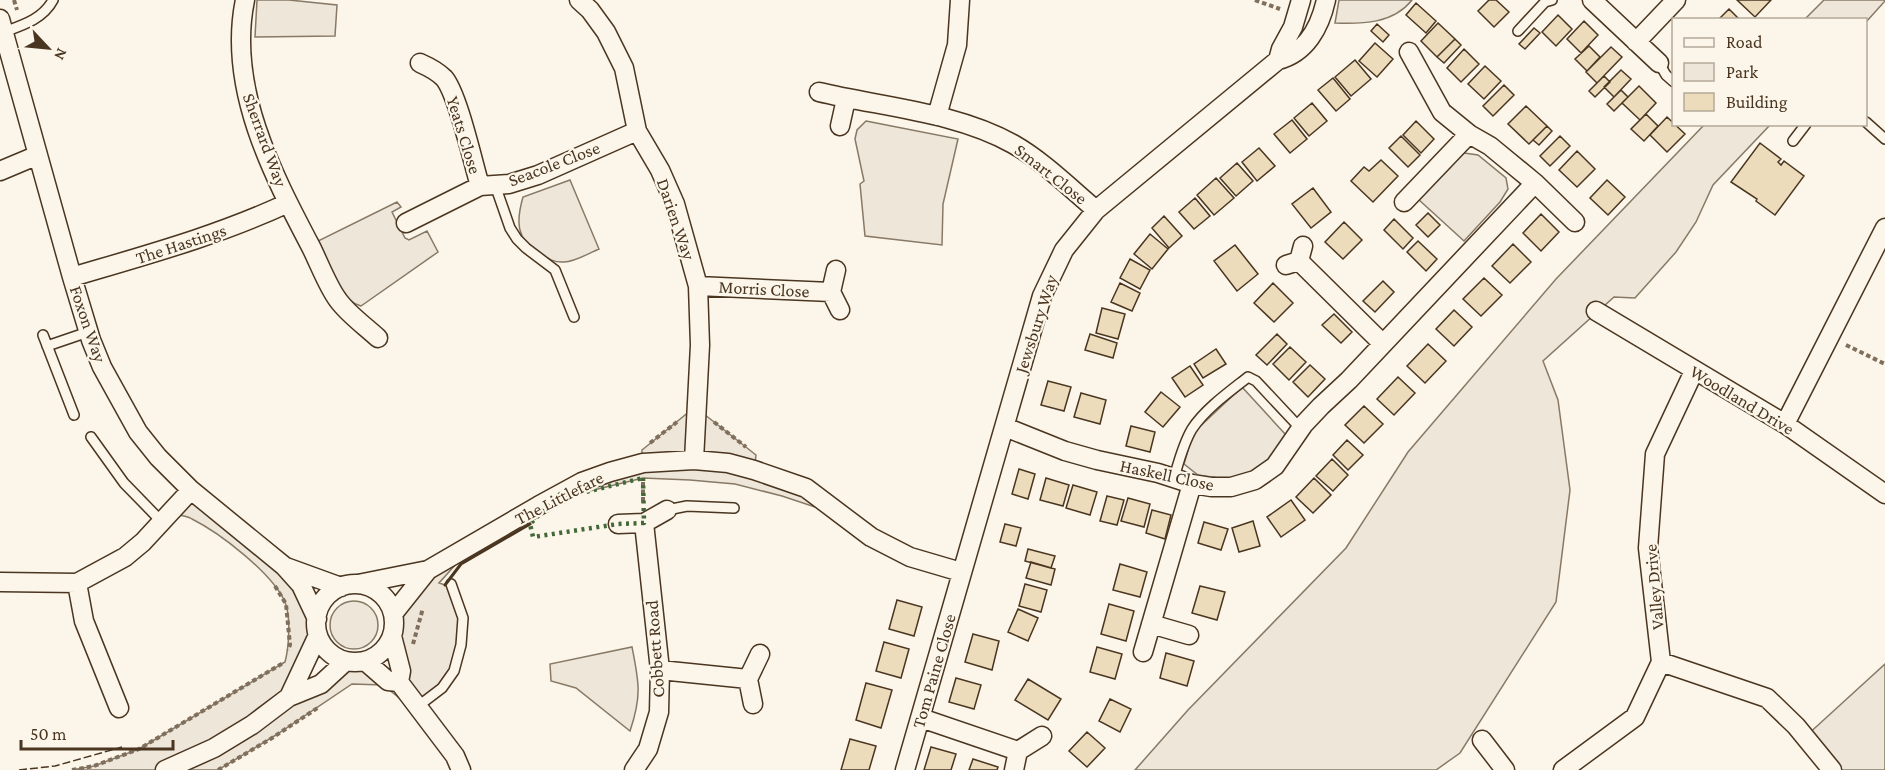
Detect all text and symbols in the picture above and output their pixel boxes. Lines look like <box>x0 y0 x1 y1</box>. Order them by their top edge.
north arrow <box>18 18 78 78</box>
legend <box>1672 18 1867 126</box>
text: Road <box>1726 32 1763 52</box>
text: N <box>51 46 71 63</box>
text: Park <box>1726 62 1758 82</box>
street label: Sherrard Way <box>239 91 291 190</box>
text: Building <box>1726 92 1788 112</box>
street label: Yeats Close <box>443 94 485 176</box>
street label: Seacole Close <box>505 137 603 191</box>
street label: Smart Close <box>1011 140 1091 208</box>
street label: Darien Way <box>653 176 699 263</box>
street label: The Hastings <box>133 220 229 268</box>
street label: Jewsbury Way <box>1010 272 1062 378</box>
street label: Morris Close <box>718 277 810 301</box>
street label: Foxon Way <box>66 283 111 366</box>
street label: Woodland Drive <box>1686 361 1798 439</box>
street label: Haskell Close <box>1118 455 1216 495</box>
street label: The Littlefare <box>511 467 607 529</box>
street label: Valley Drive <box>1640 543 1668 631</box>
street label: Cobbett Road <box>642 599 668 698</box>
street label: Tom Paine Close <box>908 612 960 730</box>
scale bar <box>21 713 172 751</box>
text: 50 m <box>30 724 67 744</box>

